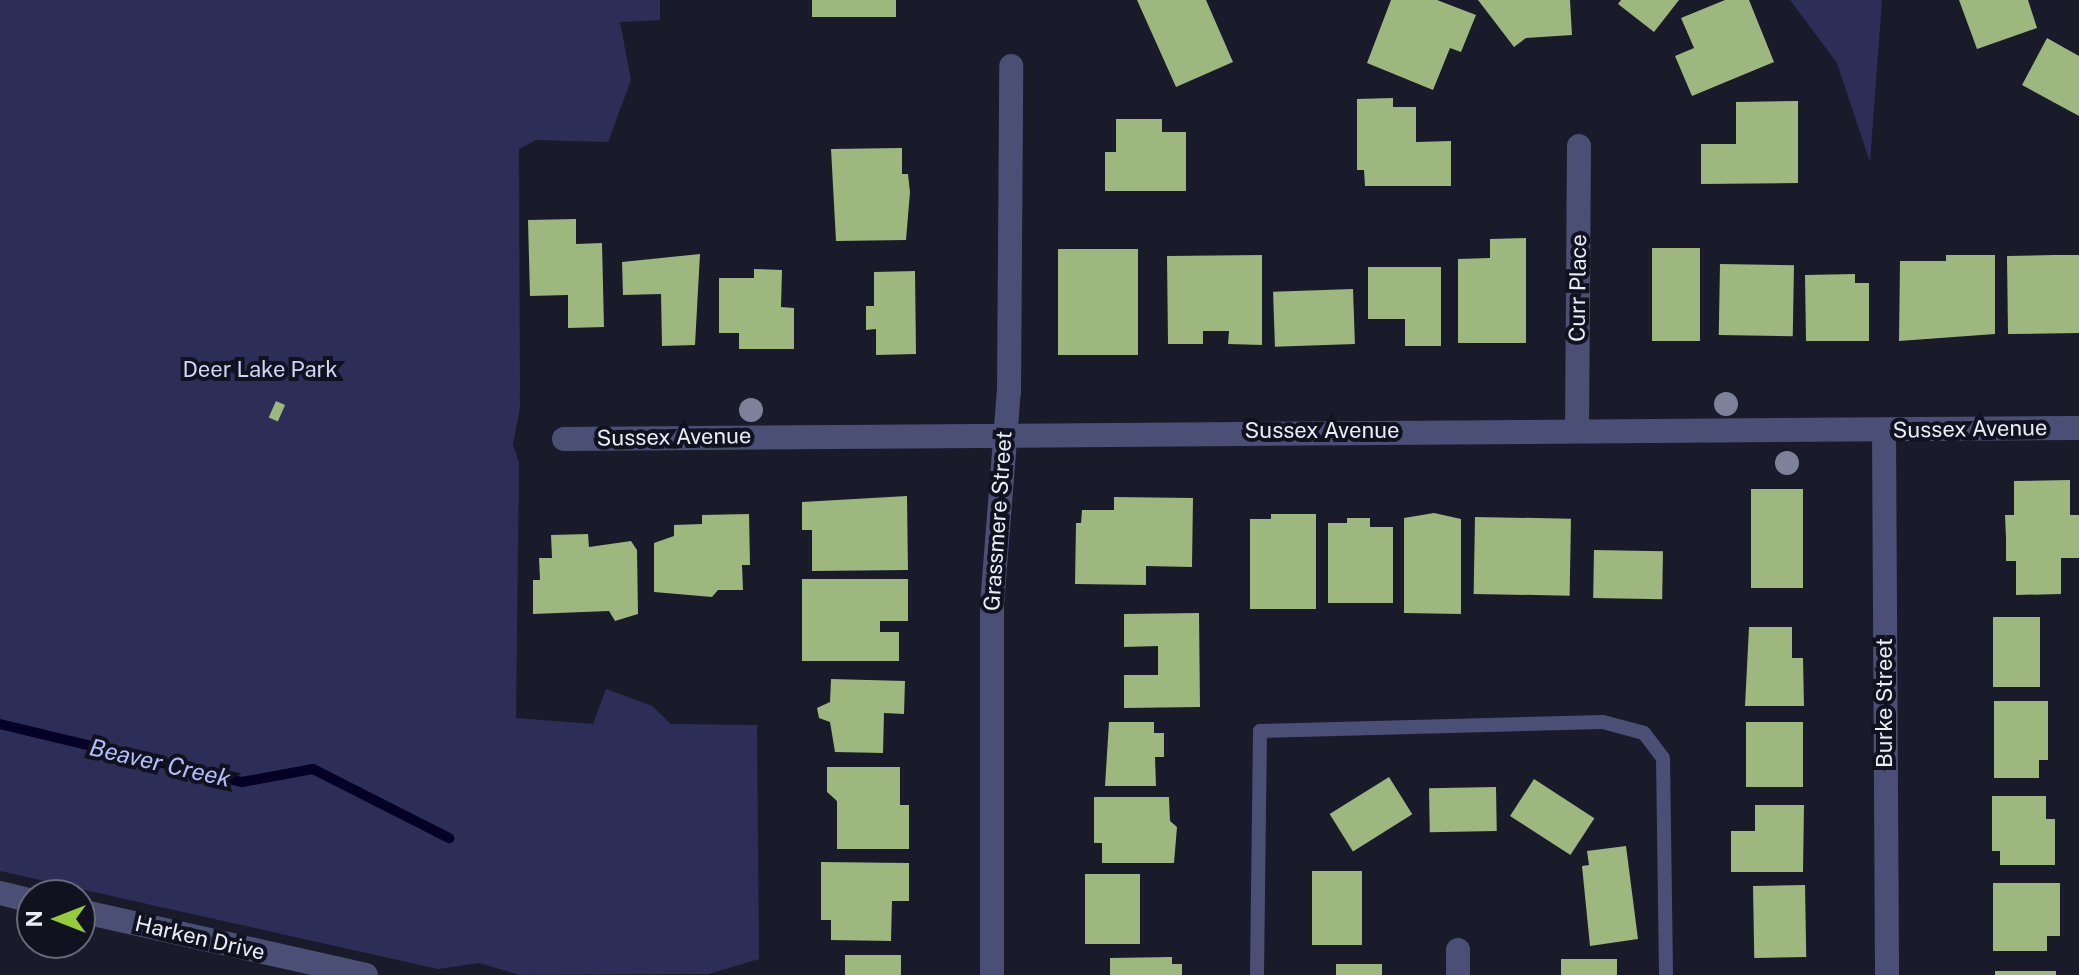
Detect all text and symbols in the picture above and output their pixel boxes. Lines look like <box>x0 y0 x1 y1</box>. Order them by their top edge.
street label: Curr Place <box>1564 234 1592 342</box>
park label: Deer Lake Park <box>182 357 338 383</box>
street label: Sussex Avenue <box>1892 414 2048 444</box>
street label: Sussex Avenue <box>1245 418 1399 444</box>
street label: Sussex Avenue <box>596 422 752 452</box>
street label: Grassmere Street <box>979 430 1017 612</box>
street label: Burke Street <box>1872 638 1898 768</box>
water label: Beaver Creek <box>87 733 233 793</box>
north arrow <box>16 879 96 959</box>
text: N <box>21 910 47 928</box>
street label: Harken Drive <box>132 910 268 966</box>

